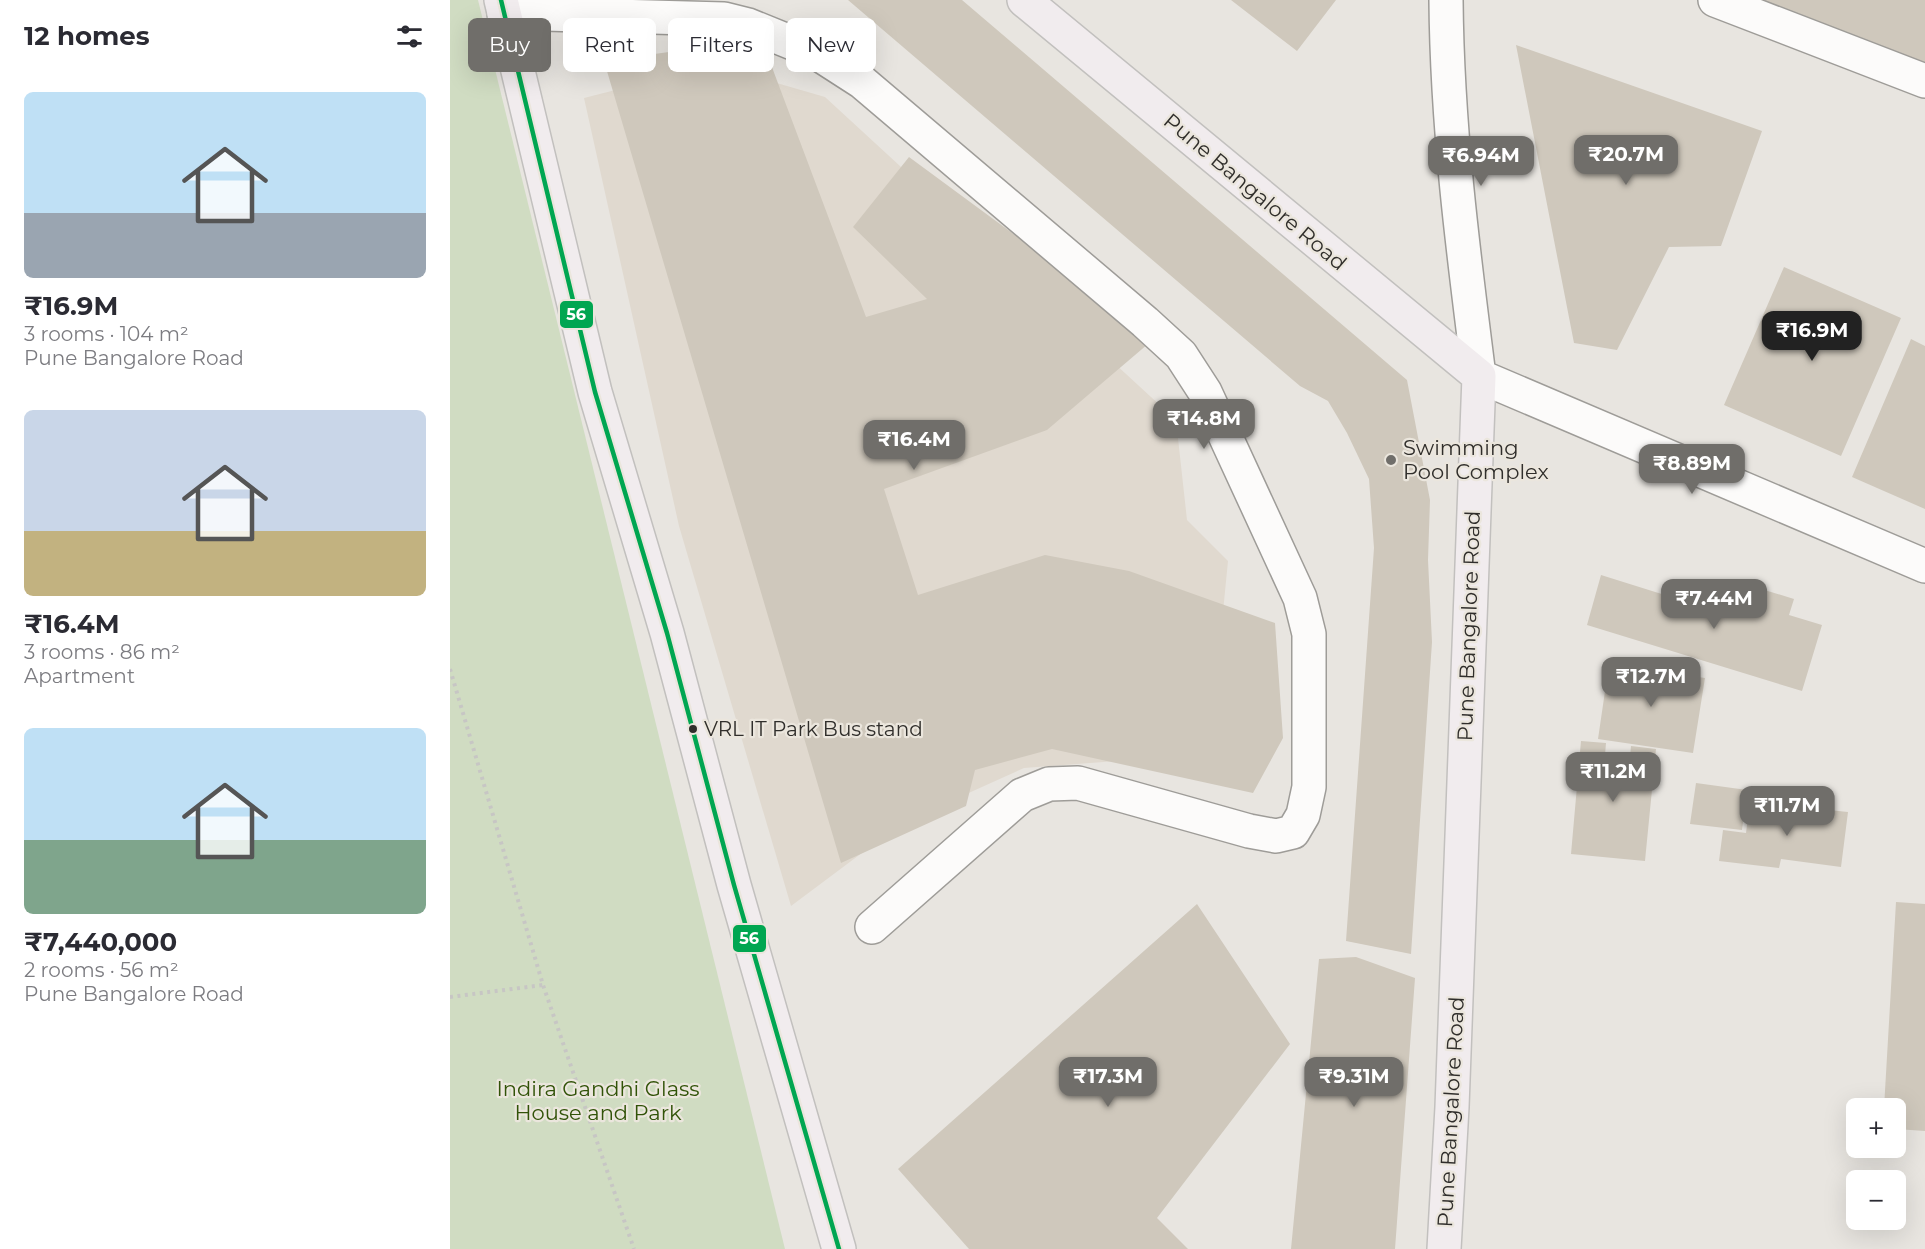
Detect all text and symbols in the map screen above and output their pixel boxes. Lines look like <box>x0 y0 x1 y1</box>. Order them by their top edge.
chip: Buy <box>468 18 551 72</box>
chip: Rent <box>563 18 656 72</box>
chip: Filters <box>668 18 774 72</box>
chip: New <box>786 18 876 72</box>
text: 12 homes <box>24 20 150 52</box>
icon: filters <box>393 20 426 53</box>
street label: Pune Bangalore Road <box>1159 108 1352 275</box>
icon: home <box>171 131 279 239</box>
pin: ₹20.7M <box>1577 135 1675 186</box>
pin: ₹6.94M <box>1432 136 1530 187</box>
text: ₹20.7M <box>1588 142 1664 166</box>
text: ₹6.94M <box>1442 143 1520 167</box>
text: ₹16.9M <box>24 290 118 322</box>
line badge: 56 <box>559 300 594 329</box>
text: 56 <box>566 305 586 324</box>
pin: ₹16.9M <box>1763 311 1861 362</box>
text: ₹16.9M <box>1776 318 1848 342</box>
text: 3 rooms · 104 m² <box>24 322 189 346</box>
text: Pune Bangalore Road <box>24 346 244 370</box>
pin: ₹14.8M <box>1155 399 1253 450</box>
text: ₹14.8M <box>1167 406 1241 430</box>
pin: ₹16.4M <box>865 420 963 471</box>
text: ₹16.4M <box>877 427 951 451</box>
place label: Swimming Pool Complex <box>1403 435 1549 484</box>
pin: ₹8.89M <box>1643 444 1741 495</box>
icon: home <box>171 449 279 557</box>
text: ₹8.89M <box>1653 451 1731 475</box>
marker: Swimming Pool Complex <box>1384 453 1398 467</box>
street label: Pune Bangalore Road <box>1452 510 1485 742</box>
pin: ₹7.44M <box>1665 579 1763 630</box>
text: ₹7.44M <box>1675 586 1753 610</box>
text: ₹16.4M <box>24 608 120 640</box>
text: 3 rooms · 86 m² <box>24 640 180 664</box>
pin: ₹12.7M <box>1602 657 1700 708</box>
text: Apartment <box>24 664 135 688</box>
text: ₹12.7M <box>1616 664 1686 688</box>
place label: VRL IT Park Bus stand <box>704 717 923 741</box>
marker: VRL IT Park Bus stand <box>687 723 699 735</box>
pin: ₹11.2M <box>1564 752 1662 803</box>
text: ₹11.2M <box>1580 759 1646 783</box>
icon: home <box>171 767 279 875</box>
pin: ₹11.7M <box>1738 786 1836 837</box>
text: ₹11.7M <box>1754 793 1820 817</box>
line badge: 56 <box>732 924 767 953</box>
text: ₹7,440,000 <box>24 926 177 958</box>
text: 56 <box>739 929 759 948</box>
text: 2 rooms · 56 m² <box>24 958 179 982</box>
text: Pune Bangalore Road <box>24 982 244 1006</box>
street label: Pune Bangalore Road <box>1432 996 1469 1228</box>
pin: ₹17.3M <box>1059 1057 1157 1108</box>
pin: ₹9.31M <box>1305 1057 1403 1108</box>
text: ₹17.3M <box>1073 1064 1143 1088</box>
text: ₹9.31M <box>1318 1064 1390 1088</box>
park label: Indira Gandhi Glass House and Park <box>496 1076 700 1125</box>
map controls <box>1846 1098 1906 1230</box>
button: + <box>1846 1098 1906 1158</box>
button: − <box>1846 1170 1906 1230</box>

